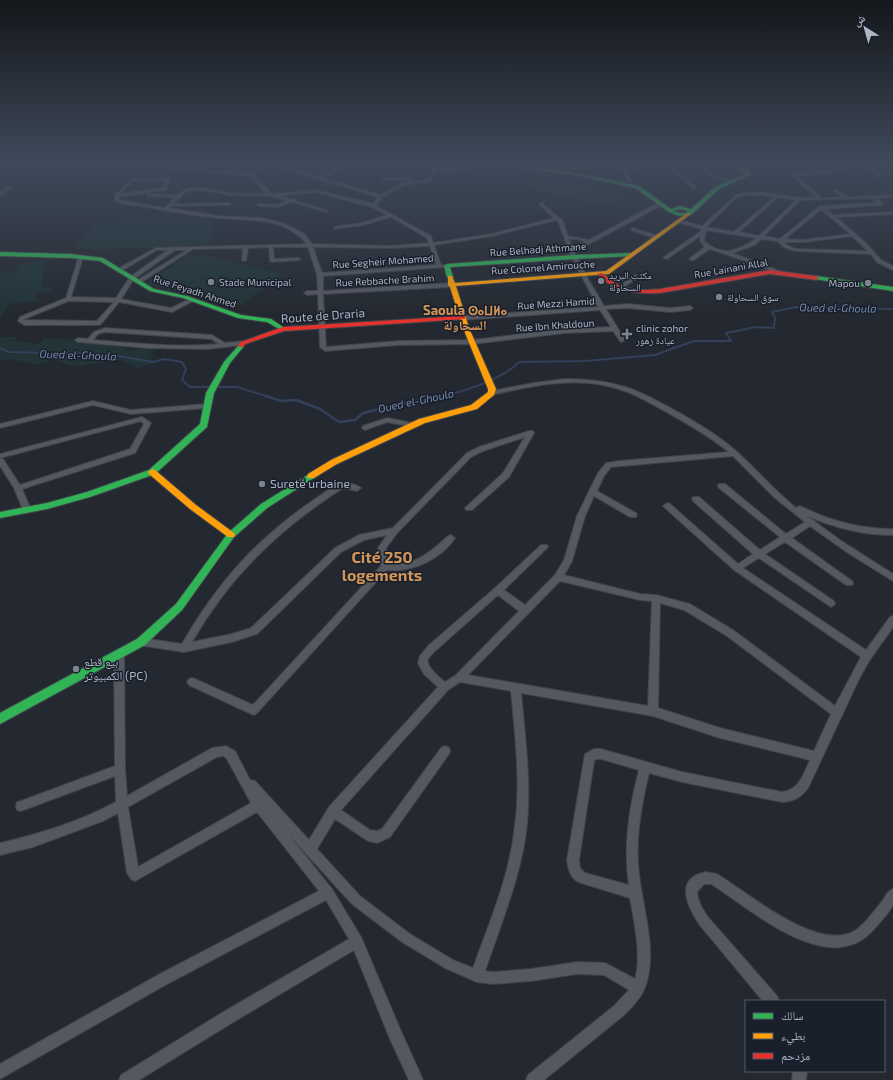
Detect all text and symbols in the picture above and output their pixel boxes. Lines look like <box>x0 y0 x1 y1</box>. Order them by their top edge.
north arrow <box>845 8 885 48</box>
text: ش <box>850 11 869 30</box>
street label: Rue Belhadj Athmane <box>489 240 587 258</box>
street label: Rue Segheir Mohamed <box>332 251 434 271</box>
street label: Rue Laïnani Allal <box>693 256 769 280</box>
street label: Rue Colonel Amirouche <box>491 257 595 277</box>
place label: مكتب البريد السحاولة <box>609 269 652 293</box>
street label: Rue Rebbache Brahim <box>335 271 435 289</box>
street label: Rue Feyadh Ahmed <box>152 272 238 310</box>
place label: Stade Municipal <box>219 276 292 288</box>
marker: مكتب البريد السحاولة <box>596 276 606 286</box>
marker: Stade Municipal <box>206 277 216 287</box>
place label: Mapou <box>829 277 860 289</box>
marker: Mapou <box>863 278 873 288</box>
place label: سوق السحاولة <box>727 291 779 304</box>
marker: سوق السحاولة <box>714 292 724 302</box>
street label: Rue Mezzi Hamid <box>517 294 595 312</box>
water label: Oued el-Ghoula <box>799 300 877 315</box>
district label: Saoula ⵙⴰⵡⵍⴰ السحاولة <box>423 302 507 333</box>
street label: Route de Draria <box>280 305 366 325</box>
street label: Rue Ibn Khaldoun <box>515 316 595 334</box>
place label: clinic zohor عيادة زهور <box>635 322 688 346</box>
marker: clinic zohor عيادة زهور <box>621 328 633 340</box>
water label: Oued el-Ghoula <box>39 347 117 362</box>
water label: Oued el-Ghoula <box>377 386 455 415</box>
place label: Sureté urbaine <box>270 476 350 490</box>
marker: Sureté urbaine <box>257 479 267 489</box>
district label: Cité 250 logements <box>342 547 422 584</box>
place label: بيع قطع الكمبيوتر (PC) <box>83 654 148 683</box>
marker: بيع قطع الكمبيوتر (PC) <box>71 664 81 674</box>
legend <box>745 1000 885 1072</box>
text: سالك <box>781 1008 803 1022</box>
text: بطيء <box>781 1028 805 1046</box>
text: مزدحم <box>781 1048 810 1064</box>

